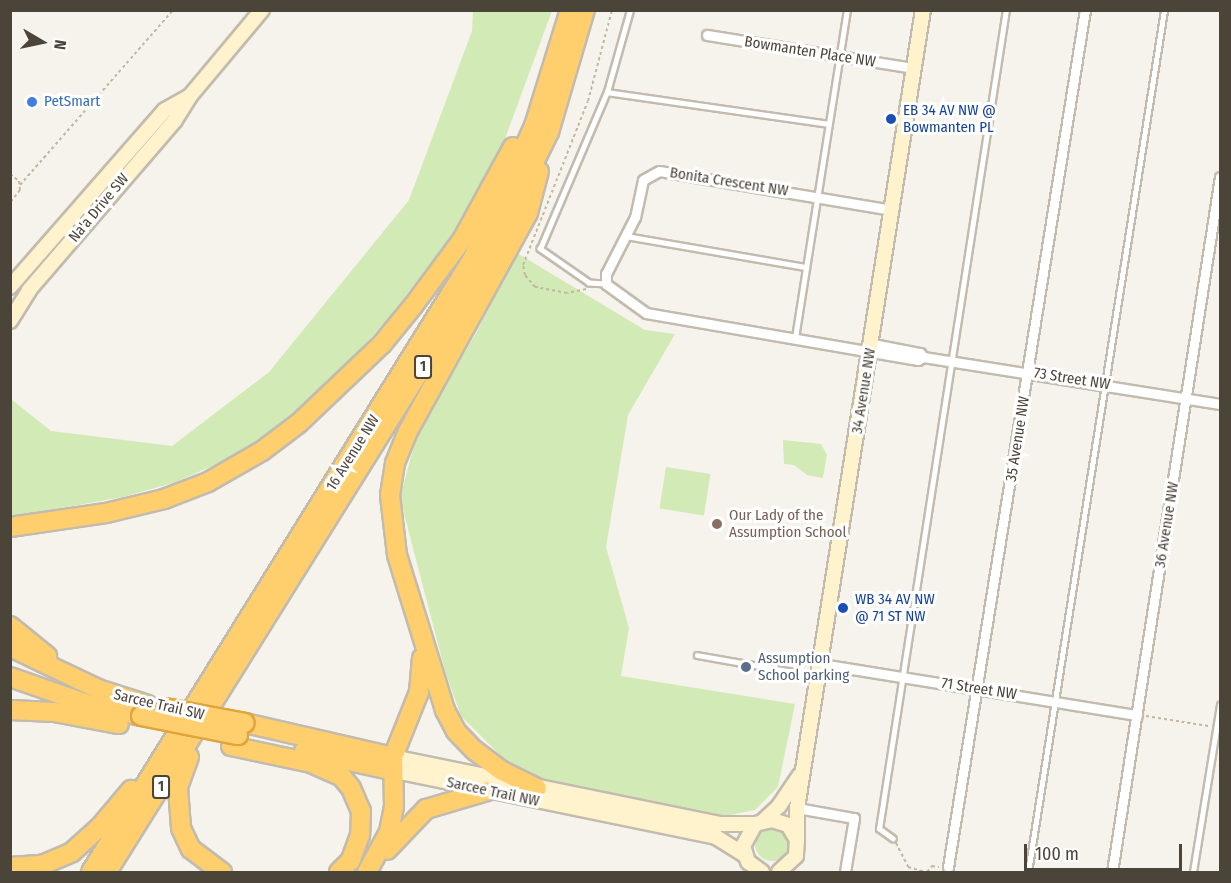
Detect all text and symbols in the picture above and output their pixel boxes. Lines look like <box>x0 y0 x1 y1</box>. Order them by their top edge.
north arrow <box>12 12 72 72</box>
street label: Bowmanten Place NW <box>743 33 877 71</box>
text: N <box>50 39 70 51</box>
place label: PetSmart <box>44 93 100 111</box>
marker: PetSmart <box>25 95 39 109</box>
place label: EB 34 AV NW @ Bowmanten PL <box>903 101 996 136</box>
marker: EB 34 AV NW @ Bowmanten PL <box>884 112 898 126</box>
street label: Bonita Crescent NW <box>668 164 790 200</box>
street label: Na'a Drive SW <box>65 170 133 246</box>
street label: 34 Avenue NW <box>848 347 880 435</box>
road number: 1 <box>414 356 432 378</box>
street label: 73 Street NW <box>1033 364 1111 394</box>
street label: 35 Avenue NW <box>1002 395 1034 483</box>
street label: 16 Avenue NW <box>323 412 383 494</box>
street label: 36 Avenue NW <box>1151 481 1183 569</box>
place label: Our Lady of the Assumption School <box>729 506 846 541</box>
marker: Our Lady of the Assumption School <box>710 517 724 531</box>
place label: WB 34 AV NW @ 71 ST NW <box>855 590 935 625</box>
marker: WB 34 AV NW @ 71 ST NW <box>836 601 850 615</box>
place label: Assumption School parking <box>758 649 849 684</box>
marker: Assumption School parking <box>739 660 753 674</box>
street label: 71 Street NW <box>940 674 1018 704</box>
street label: Sarcee Trail SW <box>112 686 206 724</box>
street label: Sarcee Trail NW <box>445 773 541 811</box>
road number: 1 <box>152 776 170 798</box>
scale bar <box>1027 832 1184 870</box>
text: 100 m <box>1035 843 1079 865</box>

